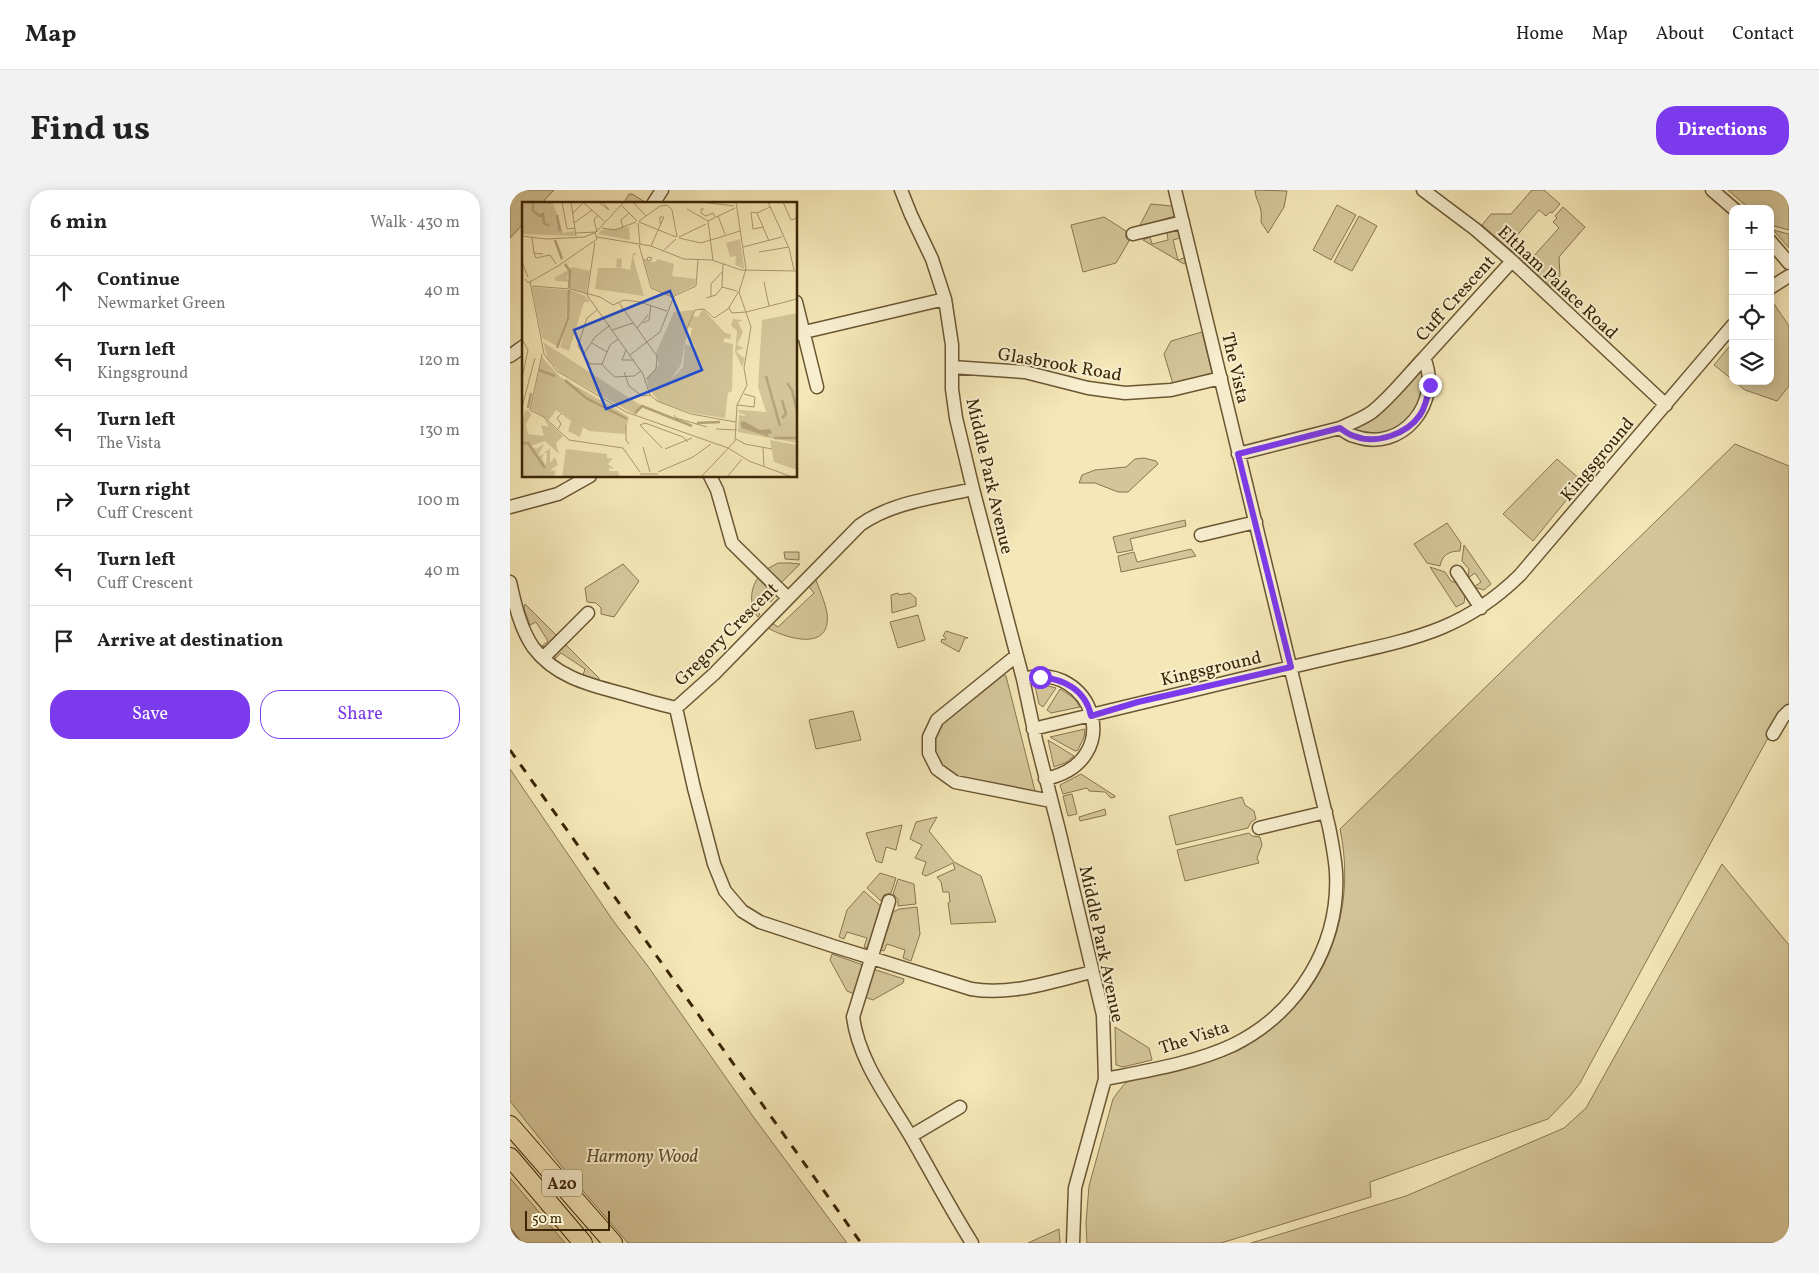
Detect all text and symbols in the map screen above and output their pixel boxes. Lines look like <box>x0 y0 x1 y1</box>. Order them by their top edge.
text: Map <box>25 18 76 52</box>
text: Home <box>1516 22 1564 47</box>
text: Map <box>1592 22 1628 47</box>
text: About <box>1656 22 1704 47</box>
text: Contact <box>1732 22 1794 47</box>
text: Find us <box>30 106 150 154</box>
button: Directions <box>1656 106 1789 155</box>
inset map <box>522 202 798 478</box>
map controls <box>1729 205 1774 385</box>
button: + <box>1729 205 1774 250</box>
text: 6 min <box>50 208 107 237</box>
text: Walk · 430 m <box>370 212 460 234</box>
street label: Eltham Palace Road <box>1491 221 1623 346</box>
street label: Cuff Crescent <box>1411 250 1502 348</box>
button: − <box>1729 250 1774 295</box>
text: Continue <box>97 267 180 293</box>
icon: ahead <box>50 277 78 305</box>
text: 40 m <box>424 280 460 302</box>
text: Newmarket Green <box>97 293 226 315</box>
button: locate <box>1729 295 1774 340</box>
street label: The Vista <box>1214 330 1255 406</box>
text: Turn left <box>97 337 176 363</box>
button: layers <box>1729 340 1774 385</box>
street label: Glasbrook Road <box>996 342 1124 389</box>
icon: left <box>50 347 78 375</box>
text: 120 m <box>418 350 460 372</box>
text: Kingsground <box>97 363 188 385</box>
route end <box>1419 374 1442 397</box>
street label: Middle Park Avenue <box>958 396 1019 557</box>
text: Turn left <box>97 407 176 433</box>
street label: Kingsground <box>1556 413 1641 507</box>
icon: left <box>50 417 78 445</box>
text: 130 m <box>419 420 460 442</box>
text: The Vista <box>97 433 161 455</box>
text: Turn right <box>97 477 190 503</box>
icon: right <box>50 487 78 515</box>
text: 100 m <box>417 490 460 512</box>
text: Cuff Crescent <box>97 503 193 525</box>
text: Turn left <box>97 547 176 573</box>
icon: left <box>50 557 78 585</box>
text: 40 m <box>424 560 460 582</box>
text: Cuff Crescent <box>97 573 193 595</box>
street label: Gregory Crescent <box>670 578 785 693</box>
icon: arrive <box>50 627 78 655</box>
text: Arrive at destination <box>97 628 283 654</box>
street label: Kingsground <box>1159 646 1264 693</box>
route start <box>1029 666 1052 689</box>
button: Save <box>50 690 250 739</box>
button: Share <box>260 690 460 739</box>
street label: Middle Park Avenue <box>1072 864 1129 1025</box>
street label: The Vista <box>1156 1015 1233 1061</box>
park label: Harmony Wood <box>586 1145 698 1170</box>
road number: A20 <box>542 1170 582 1196</box>
scale bar <box>525 1208 610 1231</box>
text: 50 m <box>532 1210 562 1229</box>

